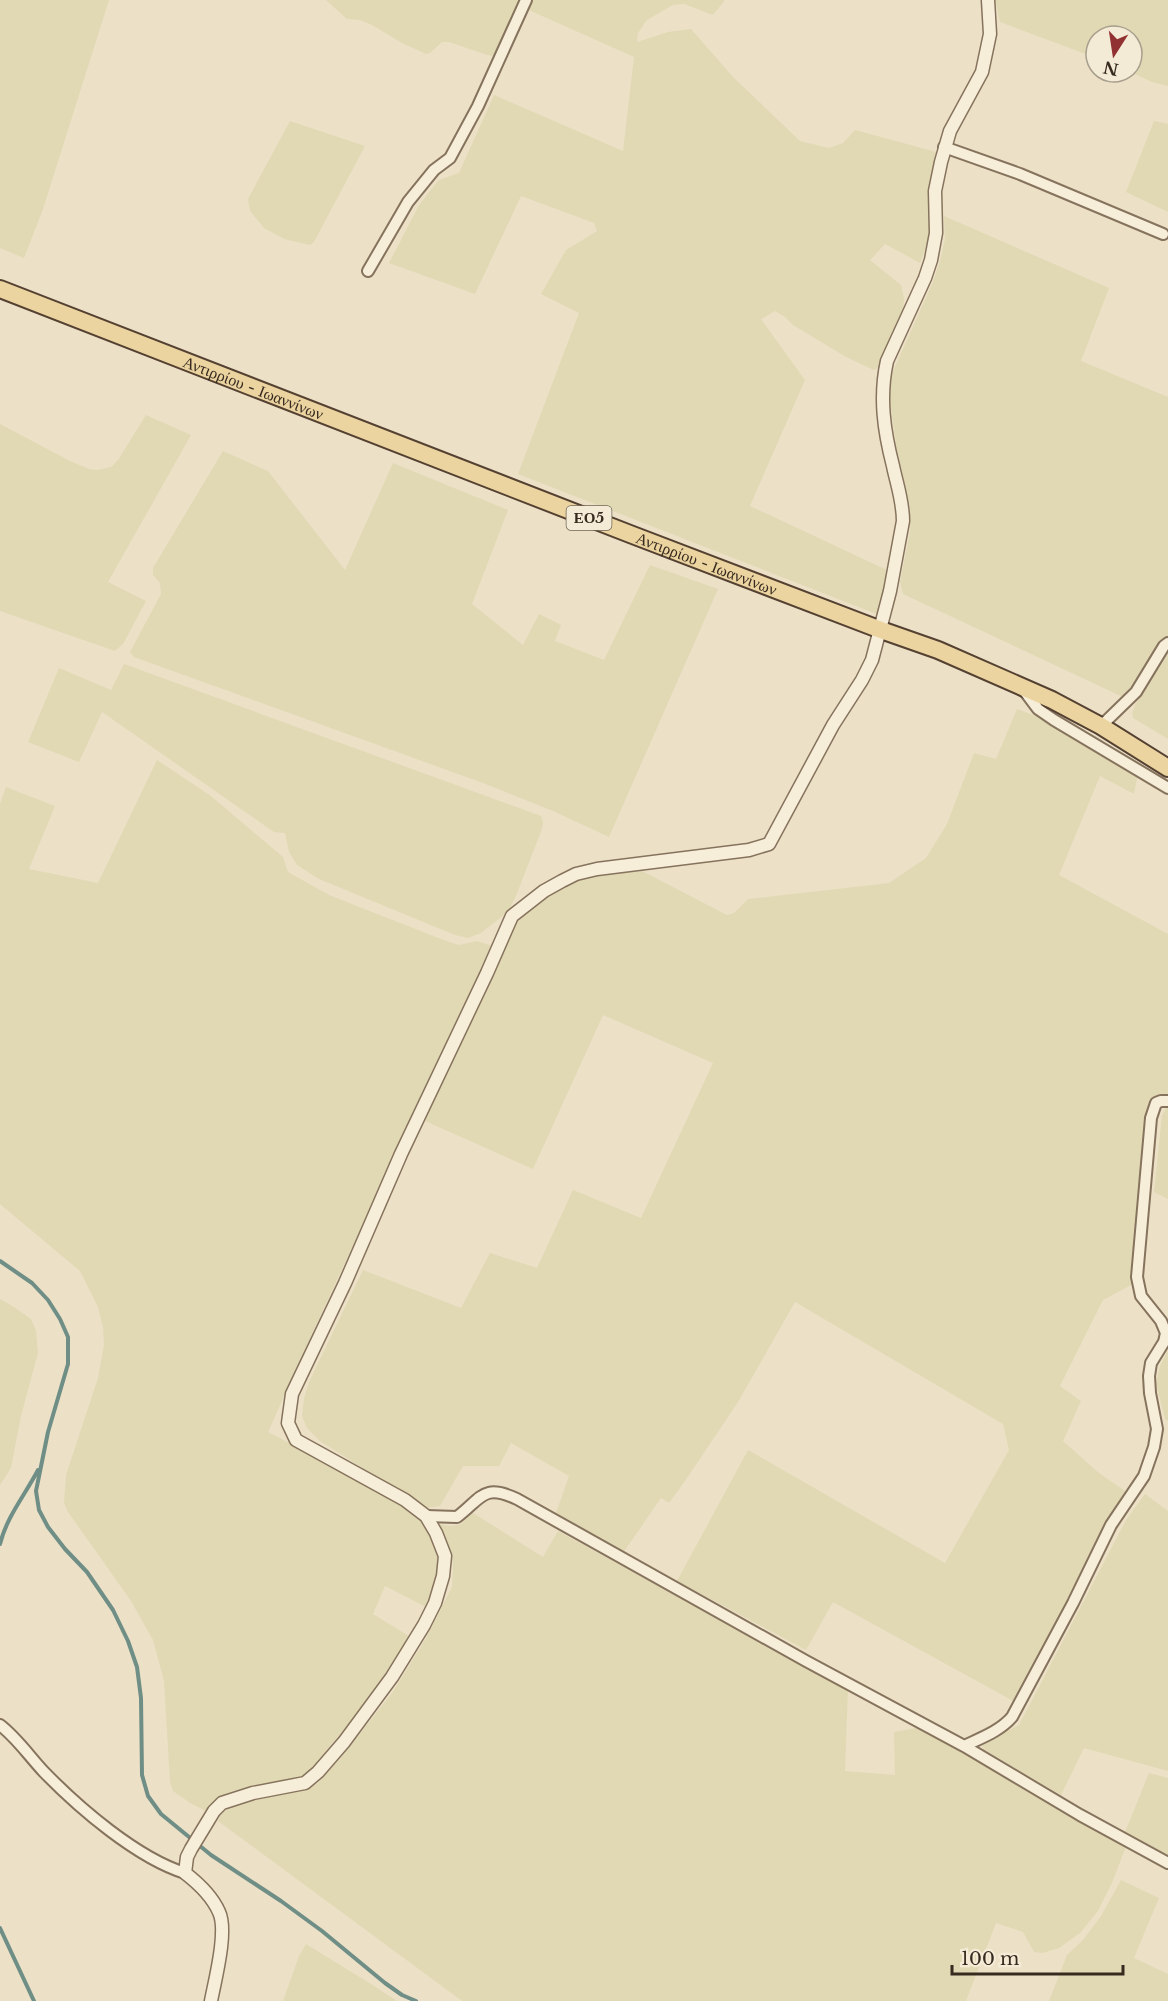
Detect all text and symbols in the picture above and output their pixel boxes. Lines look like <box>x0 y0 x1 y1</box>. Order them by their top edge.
north arrow <box>1084 24 1144 84</box>
text: N <box>1101 57 1120 80</box>
street label: Αντιρρίου - Ιωαννίνων <box>180 351 327 424</box>
road number: ΕΟ5 <box>566 506 612 530</box>
street label: Αντιρρίου - Ιωαννίνων <box>633 527 780 599</box>
scale bar <box>952 1938 1123 1976</box>
text: 100 m <box>961 1948 1019 1970</box>

